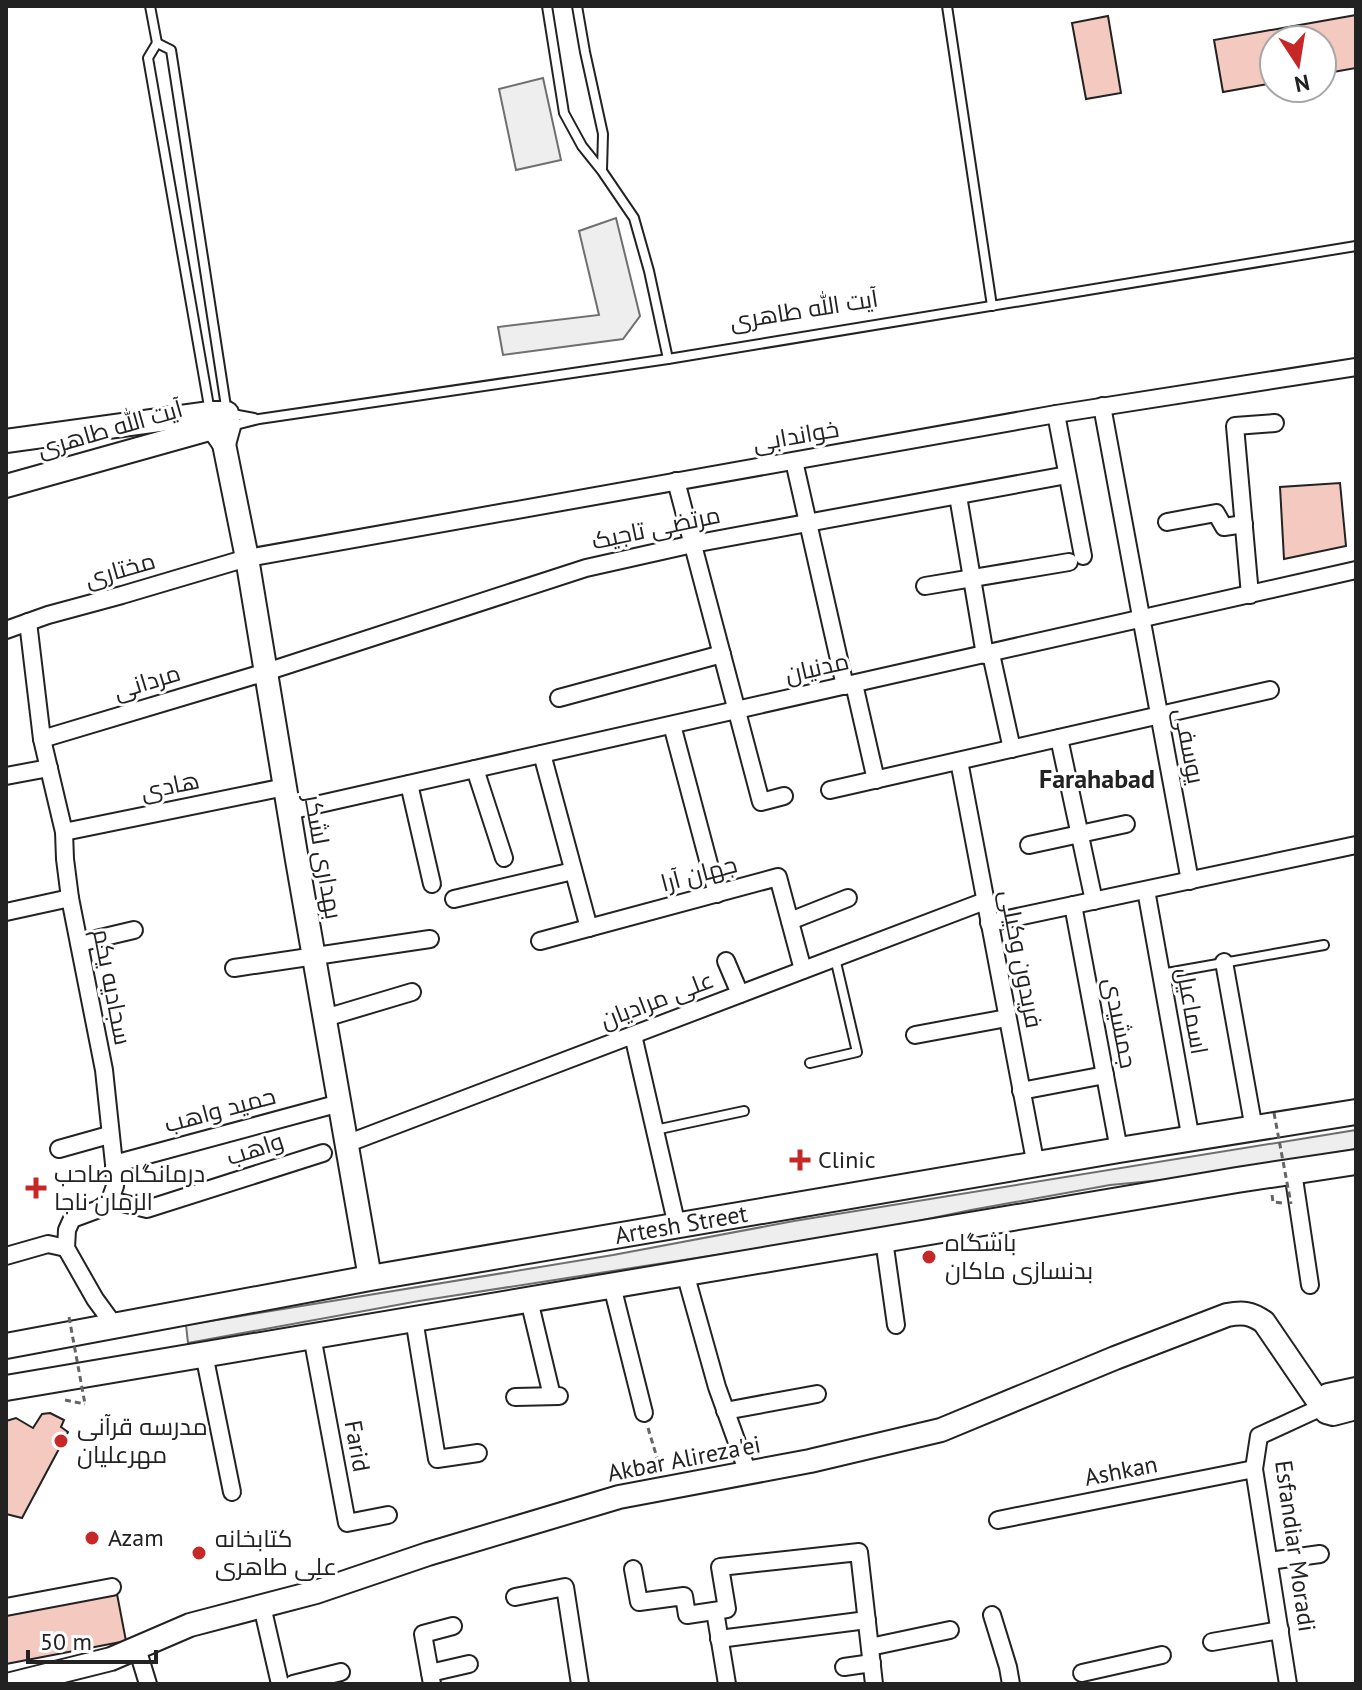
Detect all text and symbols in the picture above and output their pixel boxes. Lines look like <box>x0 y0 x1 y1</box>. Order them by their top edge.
north arrow <box>1258 24 1338 104</box>
text: N <box>1292 68 1312 99</box>
street label: آیت الله طاهری <box>728 282 881 337</box>
street label: آیت الله طاهری <box>34 393 187 464</box>
street label: خواندابی <box>750 413 841 458</box>
street label: مرتضی تاجیک <box>589 499 723 556</box>
street label: مختاری <box>81 545 159 594</box>
street label: مدنیان <box>782 645 852 690</box>
street label: مردانی <box>110 657 184 706</box>
street label: یوسفی <box>1167 705 1212 787</box>
district label: Farahabad <box>1039 762 1155 795</box>
street label: هادی <box>138 764 202 807</box>
street label: بهداری لشکر <box>297 790 350 922</box>
street label: جهان آرا <box>657 848 740 899</box>
street label: فریدون وکیلی <box>993 887 1050 1031</box>
street label: سجادیه یکم <box>85 926 139 1048</box>
street label: علی مرادیان <box>596 964 718 1035</box>
street label: اسماعیل <box>1170 965 1215 1057</box>
street label: جمشیدی <box>1097 975 1144 1071</box>
street label: حمید واهب <box>161 1080 279 1139</box>
street label: واهب <box>222 1125 287 1172</box>
place label: Clinic <box>818 1144 876 1175</box>
marker: Clinic <box>789 1149 811 1171</box>
place label: درمانگاه صاحب الزمان ناجا <box>54 1158 205 1217</box>
marker: درمانگاه صاحب الزمان ناجا <box>25 1177 47 1199</box>
street label: Artesh Street <box>612 1198 750 1251</box>
place label: باشگاه بدنسازی ماکان <box>945 1227 1093 1286</box>
marker: باشگاه بدنسازی ماکان <box>920 1248 938 1266</box>
place label: مدرسه قرآنی مهرعلیان <box>77 1411 208 1470</box>
street label: Farid <box>338 1418 377 1474</box>
street label: Akbar Alireza'ei <box>605 1428 763 1489</box>
marker: مدرسه قرآنی مهرعلیان <box>52 1432 70 1450</box>
street label: Ashkan <box>1082 1448 1160 1493</box>
street label: Esfandiar Moradi <box>1268 1458 1323 1634</box>
place label: Azam <box>108 1522 164 1553</box>
place label: کتابخانه علی طاهری <box>215 1523 337 1582</box>
marker: Azam <box>83 1529 101 1547</box>
marker: کتابخانه علی طاهری <box>190 1544 208 1562</box>
scale bar <box>28 1614 156 1664</box>
text: 50 m <box>40 1626 92 1657</box>

